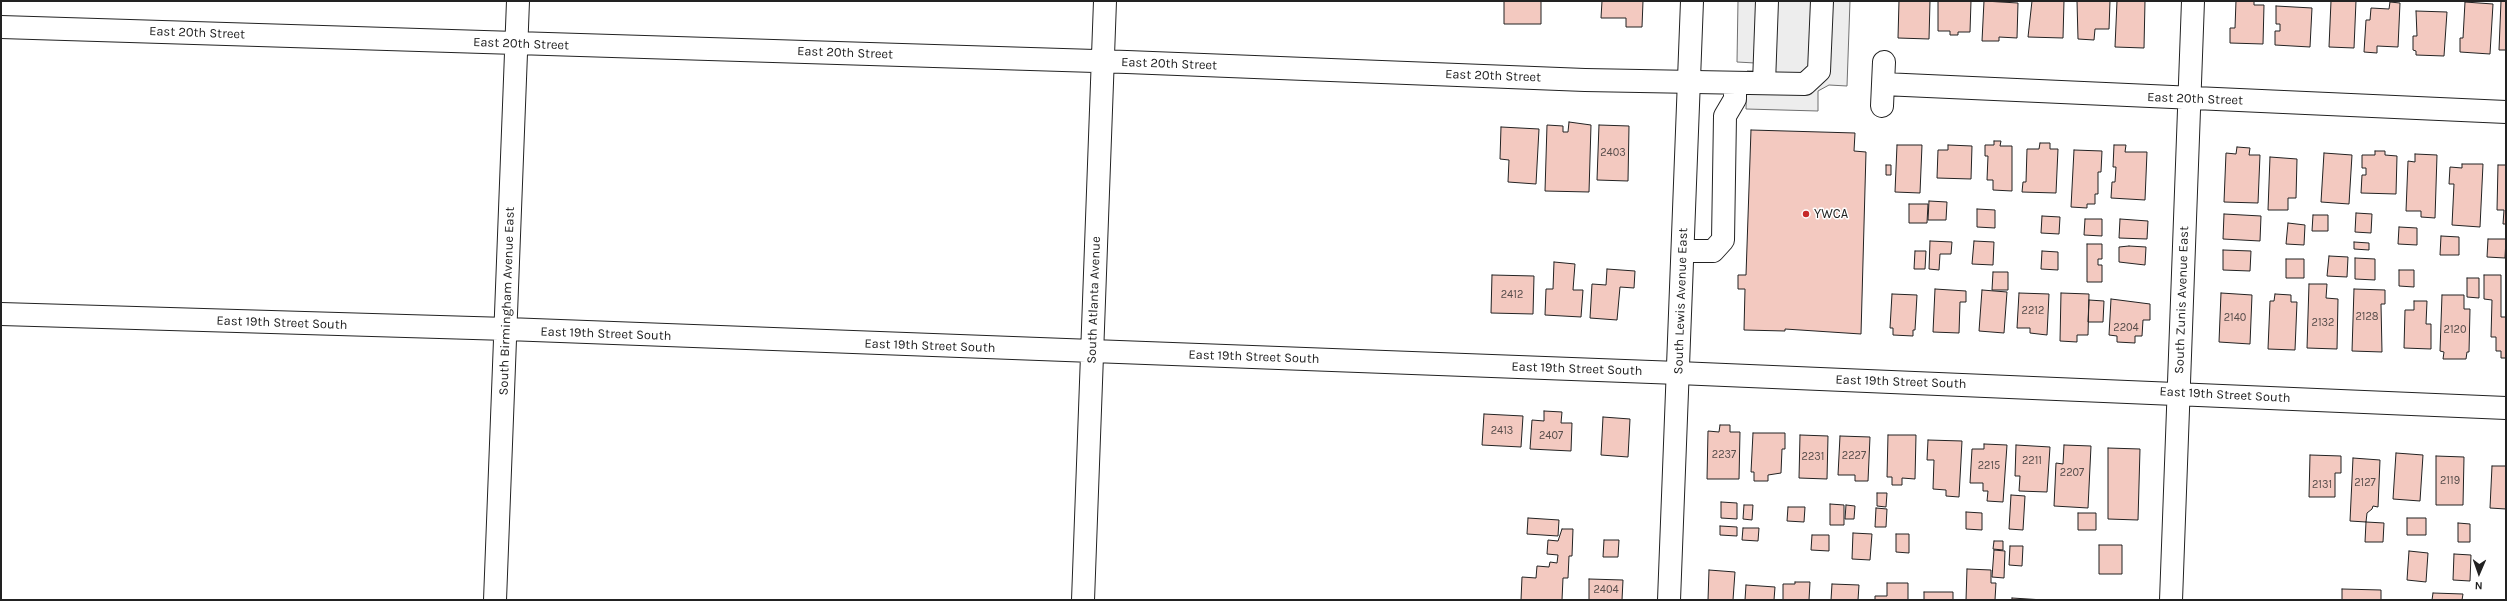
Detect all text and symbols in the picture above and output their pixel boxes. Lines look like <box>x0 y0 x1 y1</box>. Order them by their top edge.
street label: East 20th Street <box>149 24 245 42</box>
street label: East 20th Street <box>473 35 569 53</box>
street label: East 20th Street <box>797 44 893 62</box>
street label: East 20th Street <box>1121 55 1217 73</box>
street label: East 20th Street <box>1445 67 1541 85</box>
street label: East 20th Street <box>2147 90 2243 108</box>
house number: 2403 <box>1600 146 1626 160</box>
street label: South Birmingham Avenue East <box>496 206 518 396</box>
place label: YWCA <box>1814 206 1848 222</box>
marker: YWCA <box>1801 209 1811 219</box>
street label: South Zunis Avenue East <box>2172 226 2192 374</box>
street label: South Lewis Avenue East <box>1671 227 1691 375</box>
street label: South Atlanta Avenue <box>1084 236 1104 364</box>
house number: 2412 <box>1501 288 1523 302</box>
house number: 2212 <box>2022 304 2044 318</box>
house number: 2128 <box>2355 310 2379 324</box>
house number: 2140 <box>2224 311 2246 325</box>
street label: East 19th Street South <box>216 313 348 333</box>
house number: 2132 <box>2312 316 2334 330</box>
house number: 2204 <box>2113 321 2139 335</box>
house number: 2120 <box>2444 323 2466 337</box>
street label: East 19th Street South <box>540 324 672 344</box>
street label: East 19th Street South <box>864 336 996 356</box>
street label: East 19th Street South <box>1188 347 1320 367</box>
street label: East 19th Street South <box>1511 359 1643 379</box>
street label: East 19th Street South <box>1835 372 1967 392</box>
street label: East 19th Street South <box>2159 384 2291 406</box>
house number: 2413 <box>1491 424 1513 438</box>
house number: 2407 <box>1539 429 1563 443</box>
house number: 2237 <box>1712 448 1736 462</box>
house number: 2227 <box>1842 449 1866 463</box>
house number: 2231 <box>1802 450 1824 464</box>
house number: 2211 <box>2022 454 2042 468</box>
house number: 2215 <box>1978 459 2000 473</box>
house number: 2207 <box>2060 466 2084 480</box>
house number: 2119 <box>2440 474 2460 488</box>
house number: 2127 <box>2354 476 2376 490</box>
house number: 2131 <box>2312 478 2332 492</box>
north arrow <box>2459 553 2499 593</box>
text: N <box>2474 579 2483 592</box>
house number: 2404 <box>1593 583 1619 597</box>

